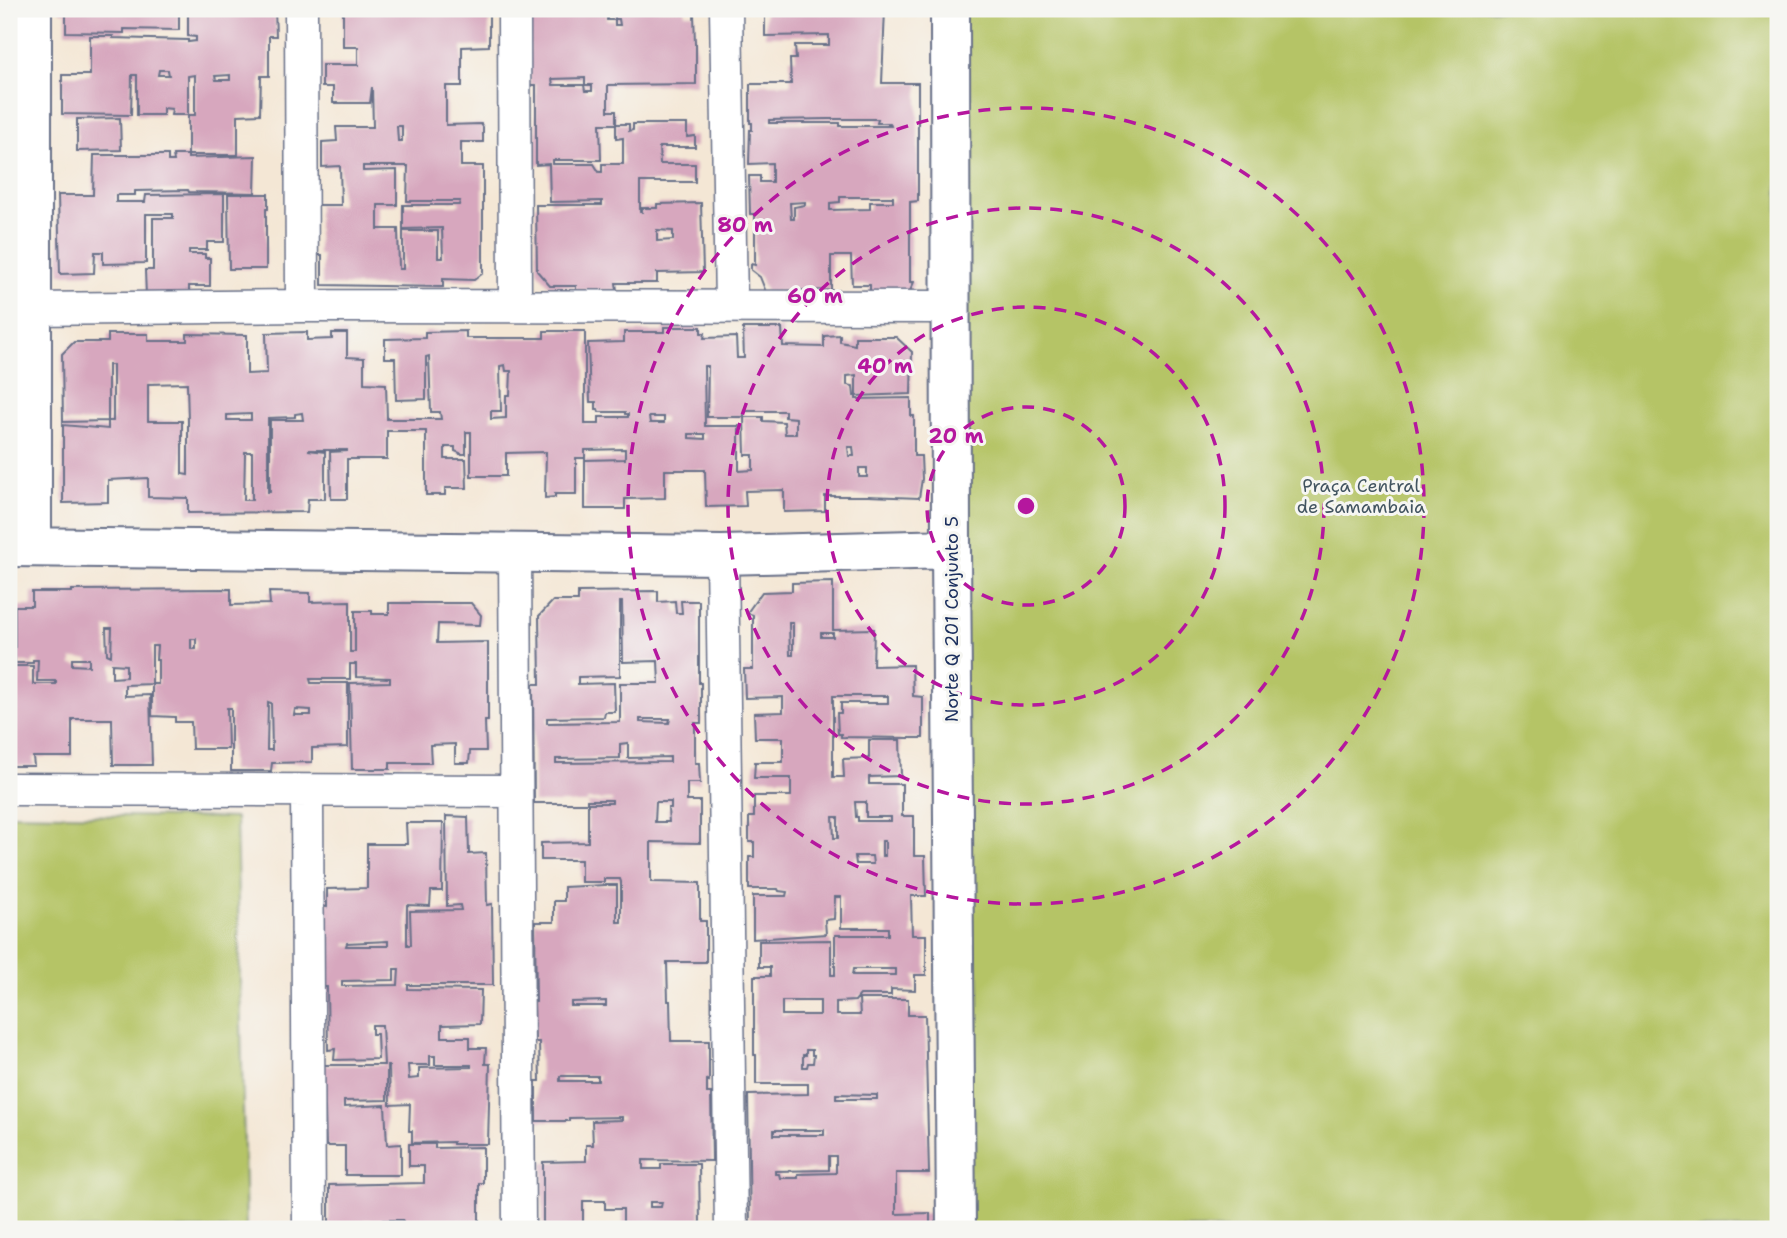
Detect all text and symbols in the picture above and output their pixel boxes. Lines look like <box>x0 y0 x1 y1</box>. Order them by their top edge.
text: 80 m <box>717 211 773 239</box>
text: 60 m <box>787 282 843 310</box>
text: 40 m <box>857 352 913 380</box>
text: 20 m <box>928 422 984 450</box>
park label: Praça Central de Samambaia <box>1297 474 1425 519</box>
centre of rings <box>1014 494 1038 518</box>
street label: Norte Q 201 Conjunto 5 <box>940 516 964 722</box>

